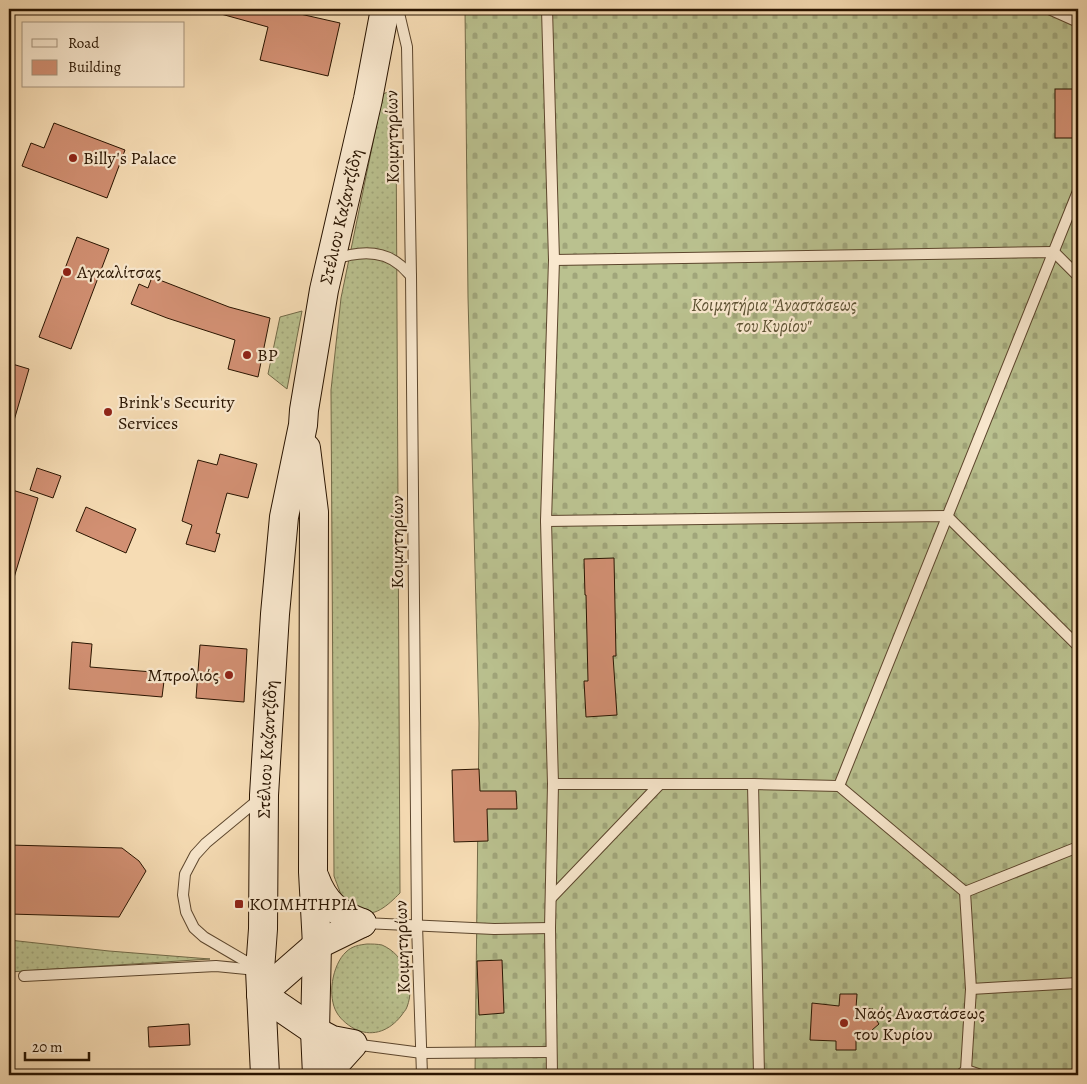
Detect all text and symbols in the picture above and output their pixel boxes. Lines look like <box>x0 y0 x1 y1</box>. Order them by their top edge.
legend <box>22 22 185 88</box>
text: Road <box>68 33 100 53</box>
text: Building <box>68 57 121 77</box>
street label: Κοιμητηρίων <box>379 90 405 184</box>
place label: Billy's Palace <box>83 146 177 170</box>
street label: Στέλιου Καζαντζίδη <box>314 146 368 287</box>
marker: Billy's Palace <box>67 152 79 164</box>
place label: Αγκαλίτσας <box>76 260 161 284</box>
marker: Αγκαλίτσας <box>61 266 73 278</box>
park label: Κοιμητήρια "Αναστάσεως του Κυρίου" <box>691 293 857 338</box>
place label: BP <box>257 343 278 367</box>
marker: BP <box>241 349 253 361</box>
place label: Brink's Security Services <box>118 390 236 435</box>
marker: Brink's Security Services <box>102 406 114 418</box>
street label: Κοιμητηρίων <box>385 495 409 589</box>
place label: Μπρολιός <box>147 663 219 687</box>
marker: Μπρολιός <box>223 669 235 681</box>
street label: Στέλιου Καζαντζίδη <box>252 679 283 819</box>
place label: ΚΟΙΜΗΤΗΡΙΑ <box>249 892 358 916</box>
marker: ΚΟΙΜΗΤΗΡΙΑ <box>233 898 245 910</box>
street label: Κοιμητηρίων <box>388 900 416 994</box>
place label: Ναός Αναστάσεως του Κυρίου <box>854 1001 985 1046</box>
marker: Ναός Αναστάσεως του Κυρίου <box>838 1017 850 1029</box>
scale bar <box>25 1029 89 1061</box>
text: 20 m <box>32 1037 63 1057</box>

